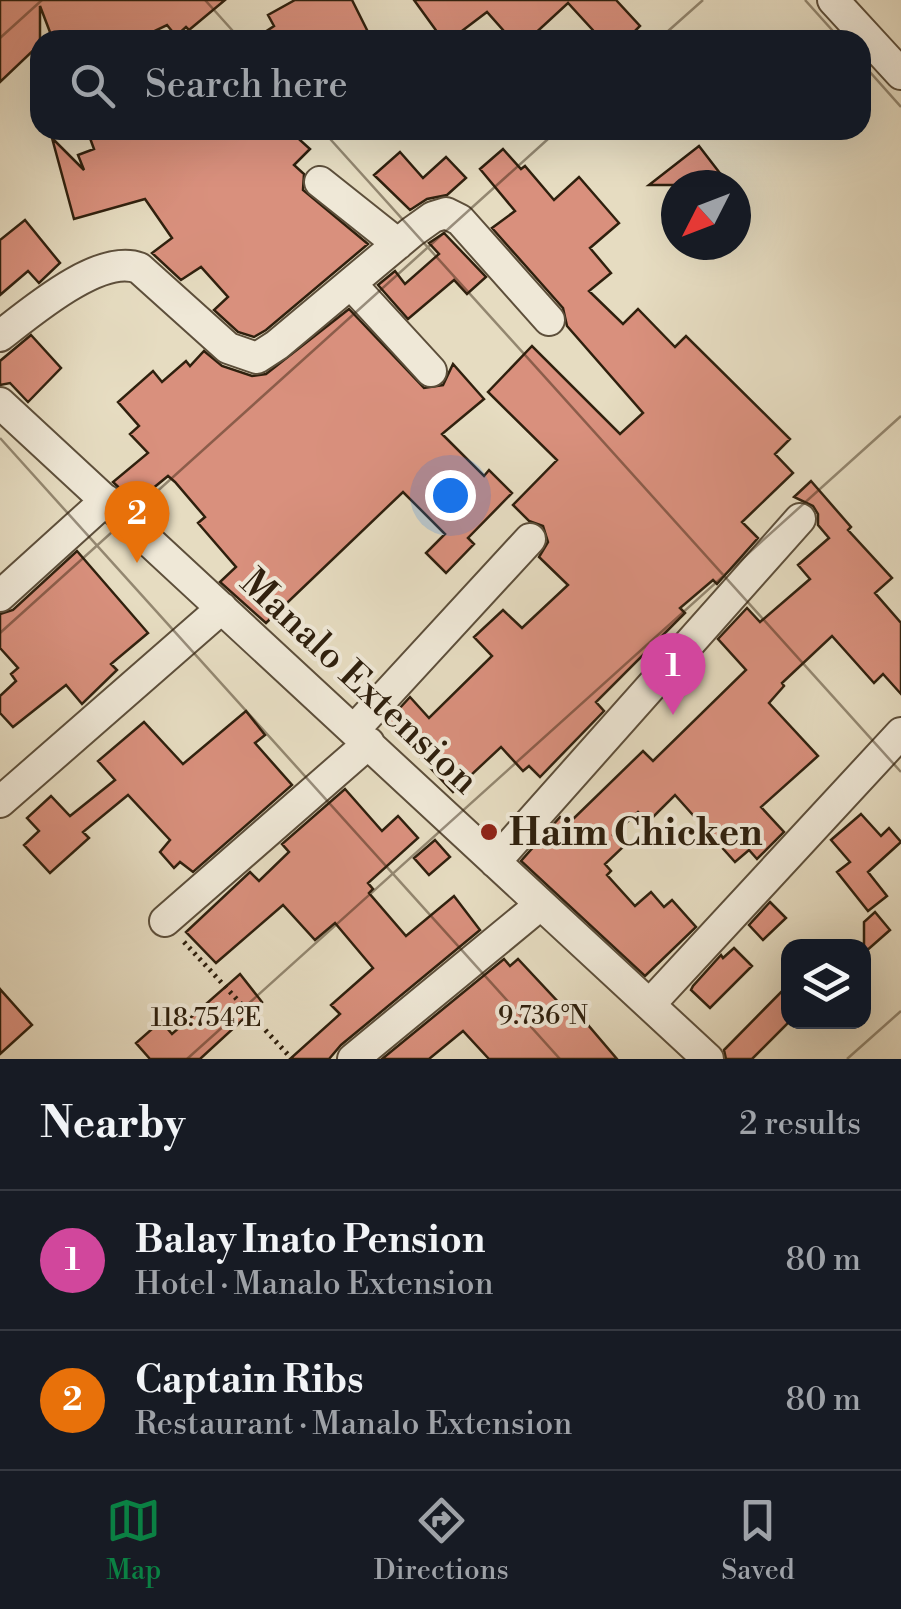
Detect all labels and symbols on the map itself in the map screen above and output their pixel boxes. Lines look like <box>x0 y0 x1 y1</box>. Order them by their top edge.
north arrow <box>661 170 751 260</box>
your location <box>425 470 476 521</box>
pin: 2 <box>104 480 170 563</box>
street label: Manalo Extension <box>230 560 488 805</box>
pin: 1 <box>640 632 706 715</box>
place label: Haim Chicken <box>509 810 762 857</box>
marker: Haim Chicken <box>478 821 500 843</box>
text: 9.736°N <box>498 1001 588 1032</box>
text: 118.754°E <box>151 1003 261 1034</box>

